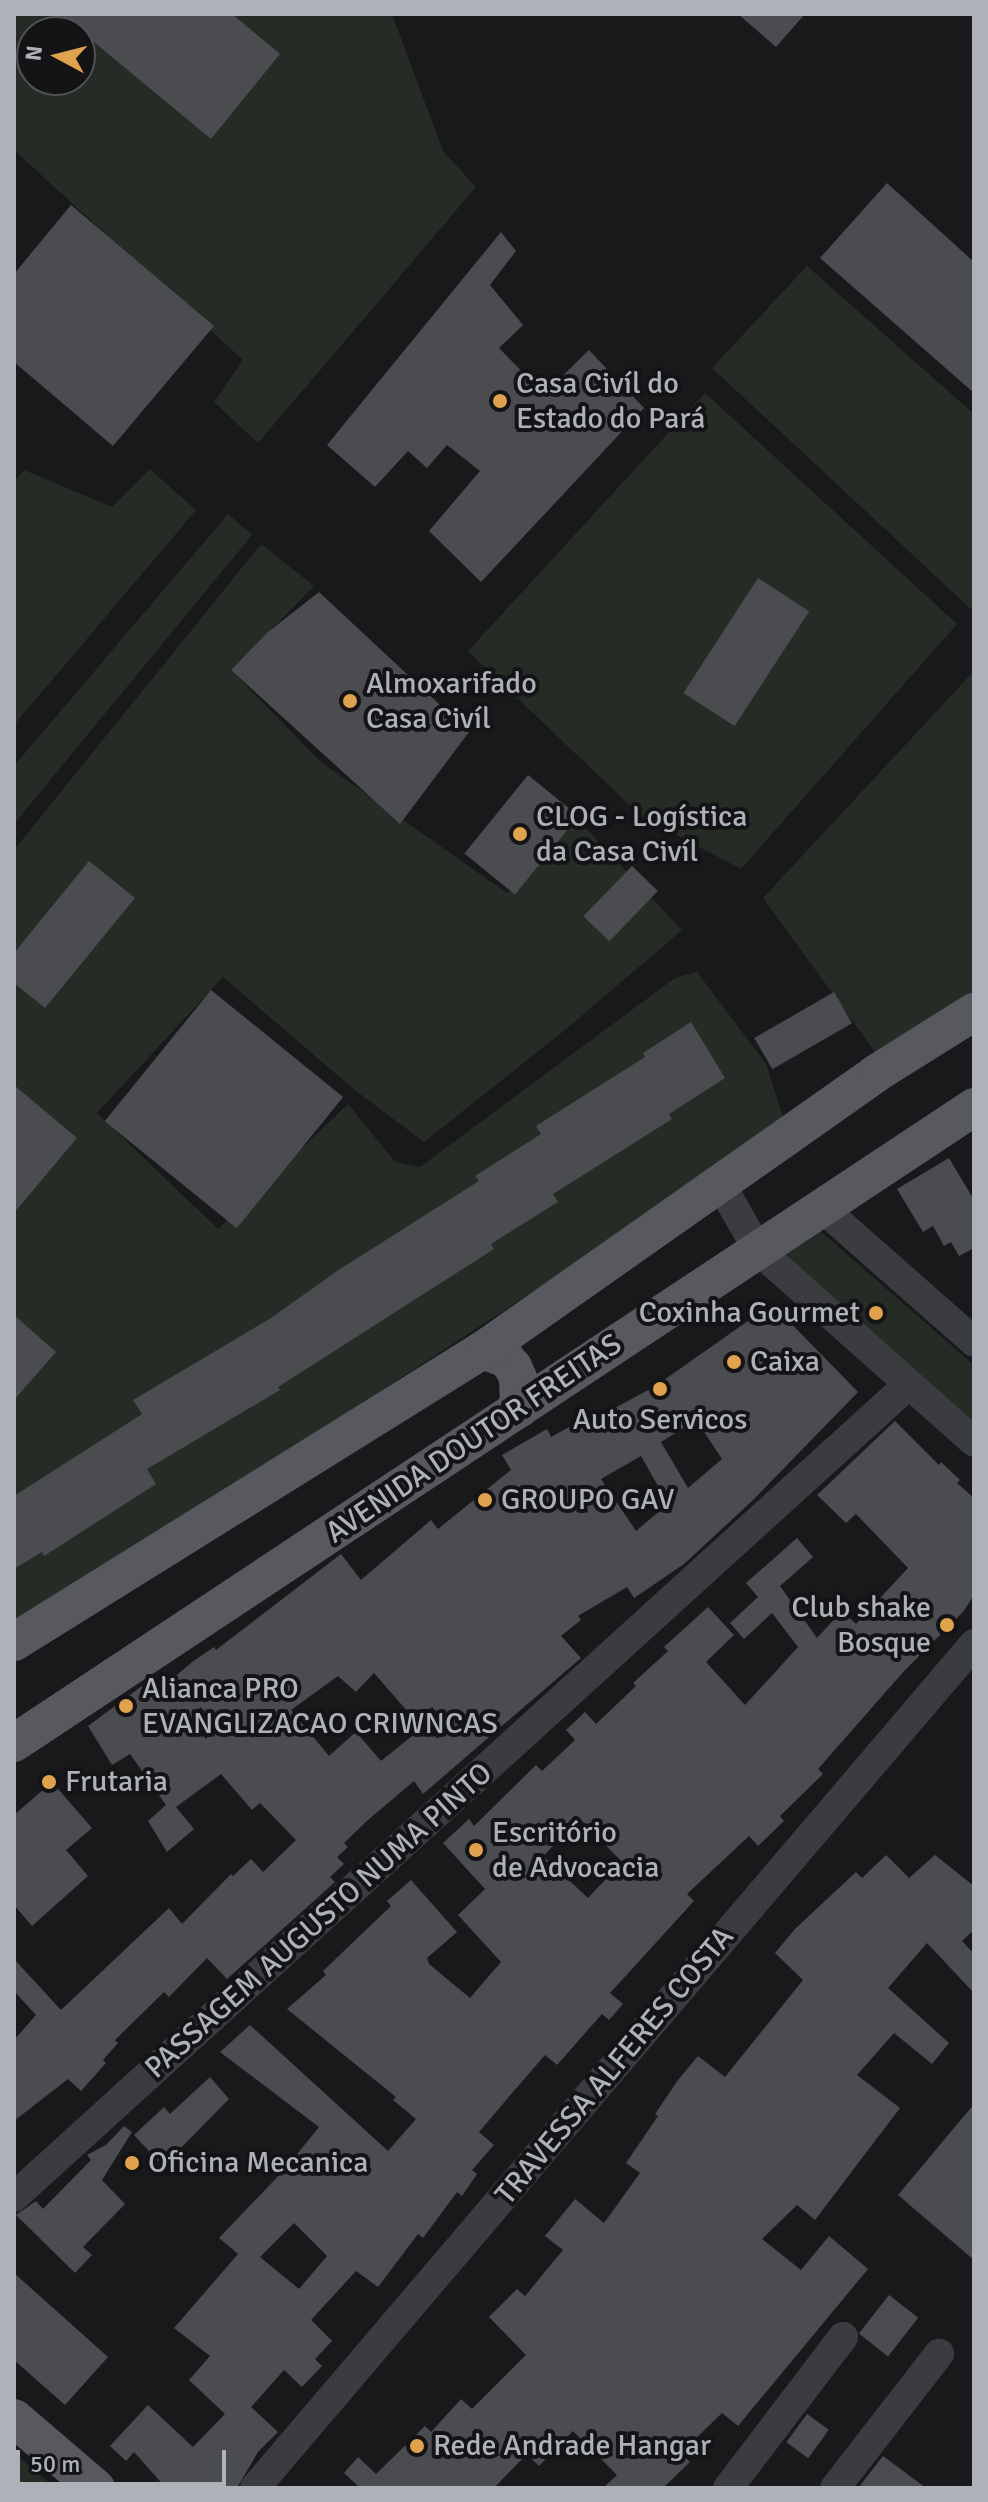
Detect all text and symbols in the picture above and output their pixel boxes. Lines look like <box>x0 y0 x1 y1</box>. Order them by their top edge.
north arrow <box>16 16 96 96</box>
text: N <box>19 44 48 63</box>
place label: Casa Civíl do Estado do Pará <box>516 366 705 436</box>
marker: Casa Civíl do Estado do Pará <box>491 392 509 410</box>
place label: Almoxarifado Casa Civíl <box>366 666 537 736</box>
marker: Almoxarifado Casa Civíl <box>341 692 359 710</box>
place label: CLOG - Logística da Casa Civíl <box>536 799 747 870</box>
marker: CLOG - Logística da Casa Civíl <box>511 825 529 843</box>
place label: Coxinha Gourmet <box>639 1295 860 1331</box>
marker: Coxinha Gourmet <box>867 1304 885 1322</box>
street label: AVENIDA DOUTOR FREITAS <box>319 1326 629 1552</box>
place label: Caixa <box>750 1344 820 1380</box>
marker: Caixa <box>725 1353 743 1371</box>
marker: Auto Servicos <box>651 1380 669 1398</box>
place label: Auto Servicos <box>573 1402 747 1438</box>
place label: GROUPO GAV <box>501 1482 674 1518</box>
marker: GROUPO GAV <box>476 1491 494 1509</box>
place label: Club shake Bosque <box>791 1590 931 1660</box>
marker: Club shake Bosque <box>938 1616 956 1634</box>
place label: Alianca PRO EVANGLIZACAO CRIWNCAS <box>142 1671 498 1742</box>
marker: Alianca PRO EVANGLIZACAO CRIWNCAS <box>117 1697 135 1715</box>
street label: PASSAGEM AUGUSTO NUMA PINTO <box>138 1756 500 2086</box>
place label: Frutaria <box>65 1764 168 1800</box>
marker: Frutaria <box>40 1773 58 1791</box>
place label: Escritório de Advocacia <box>492 1815 659 1886</box>
marker: Escritório de Advocacia <box>467 1841 485 1859</box>
street label: TRAVESSA ALFERES COSTA <box>488 1920 742 2212</box>
place label: Oficina Mecanica <box>148 2145 368 2181</box>
marker: Oficina Mecanica <box>123 2154 141 2172</box>
place label: Rede Andrade Hangar <box>433 2428 711 2464</box>
scale bar <box>20 2434 230 2484</box>
marker: Rede Andrade Hangar <box>408 2437 426 2455</box>
text: 50 m <box>30 2449 80 2479</box>

